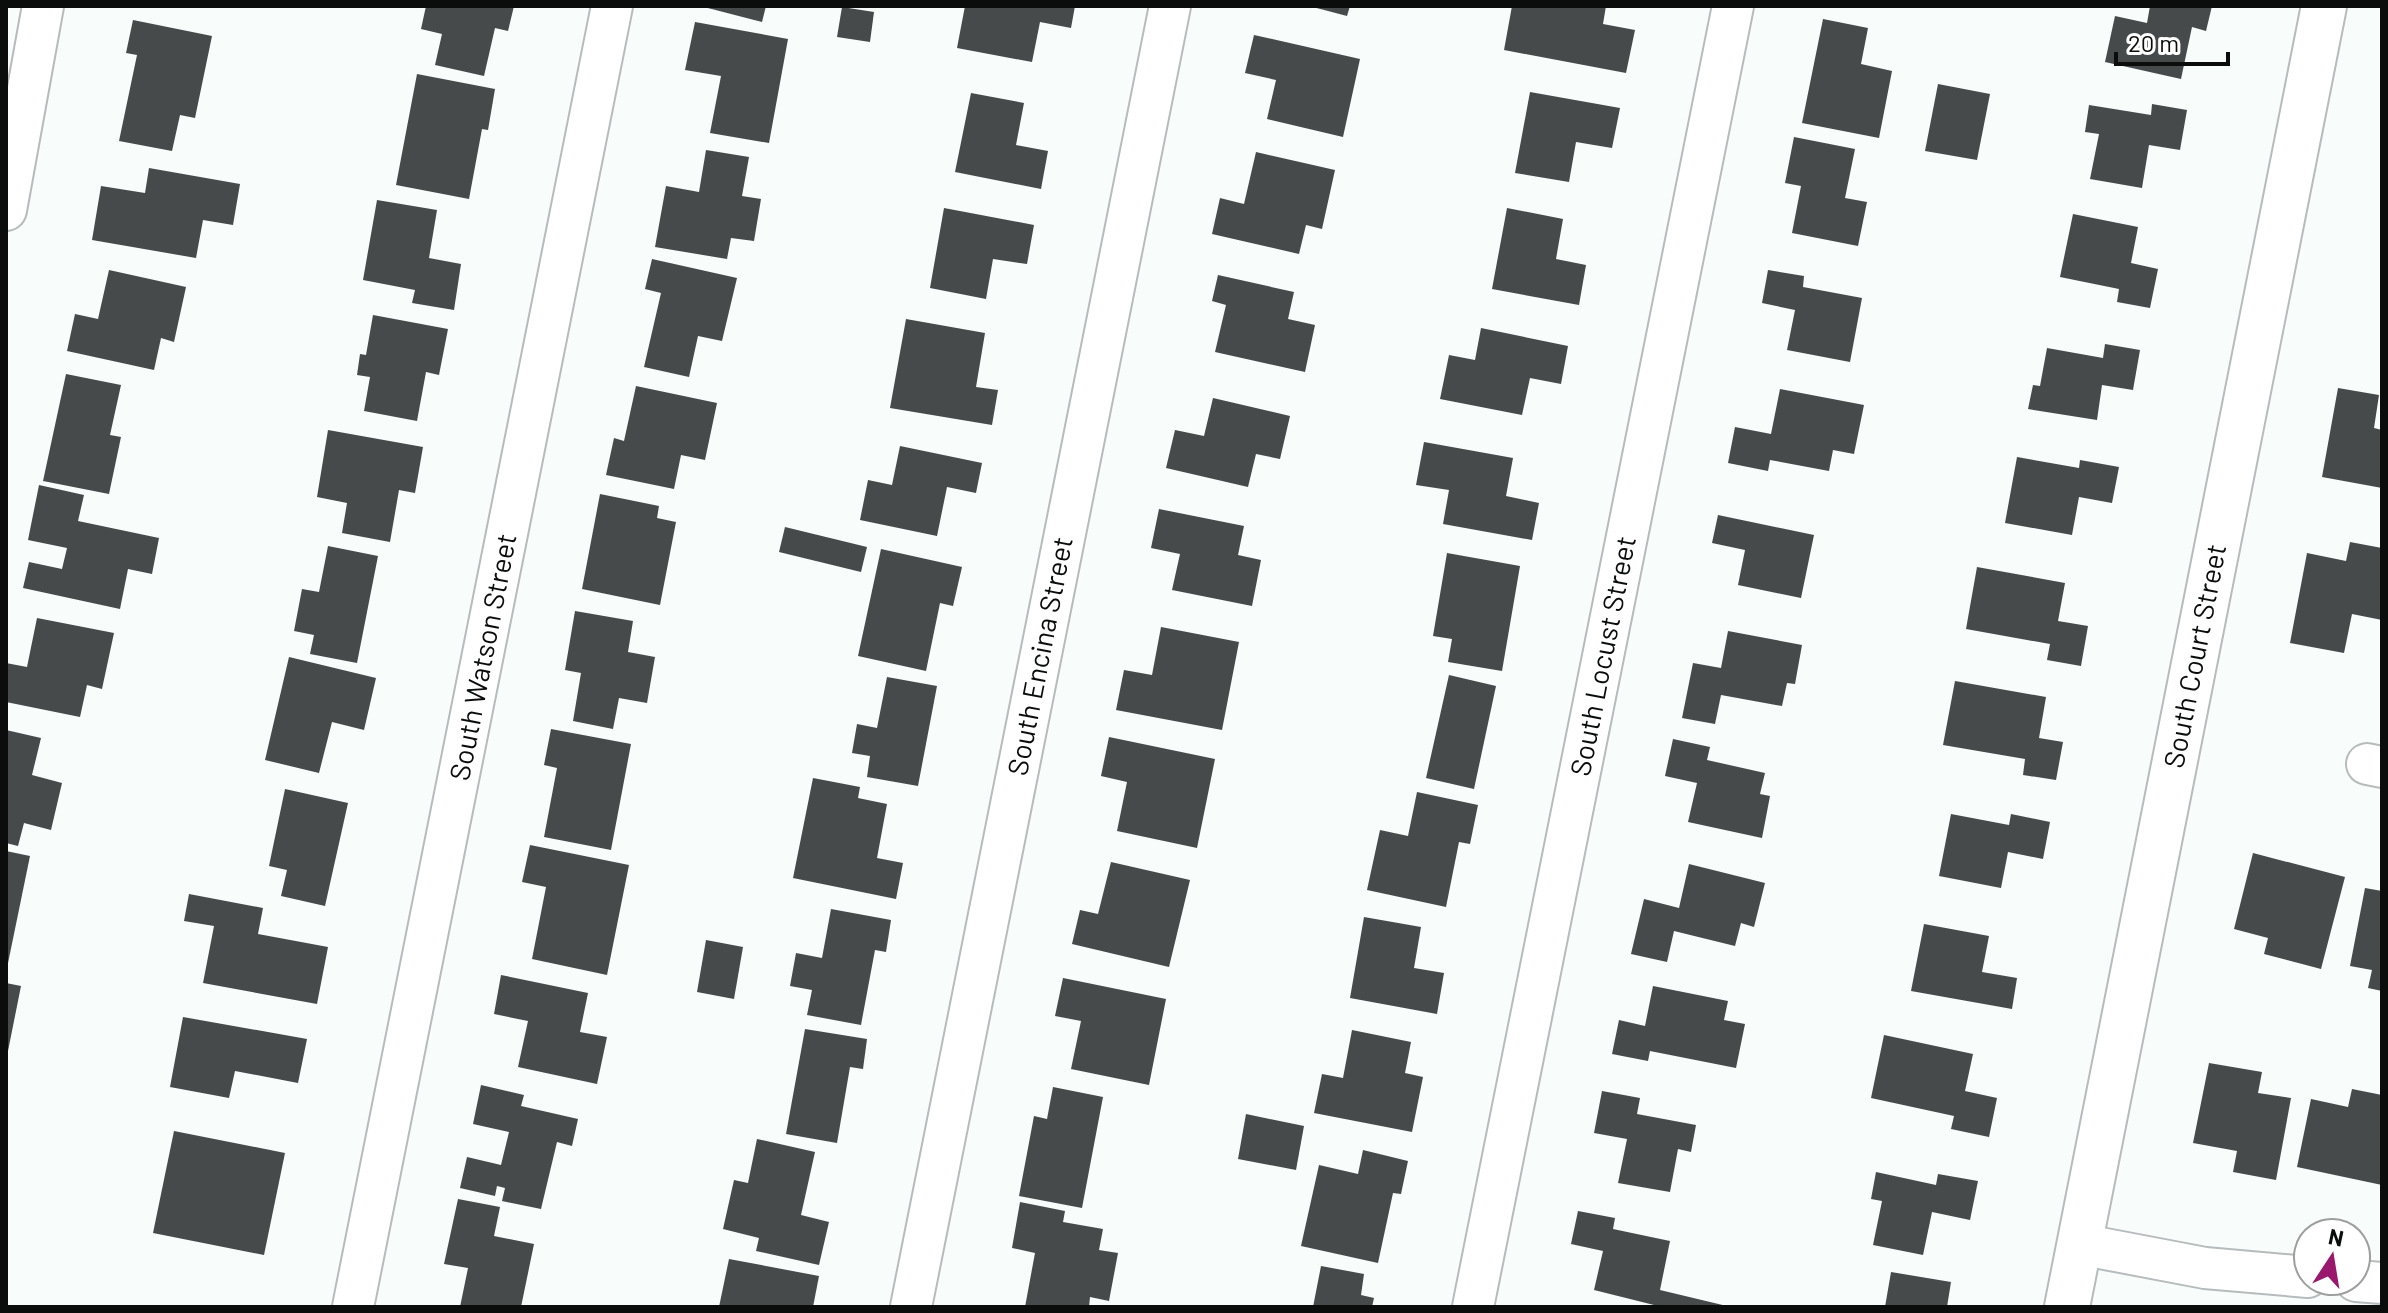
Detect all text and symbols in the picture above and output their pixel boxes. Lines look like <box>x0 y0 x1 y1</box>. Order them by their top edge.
scale bar <box>2116 16 2228 66</box>
text: 20 m <box>2128 28 2179 57</box>
street label: South Watson Street <box>441 530 523 783</box>
street label: South Locust Street <box>1562 533 1642 779</box>
street label: South Encina Street <box>999 534 1079 778</box>
street label: South Court Street <box>2156 541 2232 771</box>
north arrow <box>2292 1217 2372 1297</box>
text: N <box>2327 1222 2346 1251</box>

